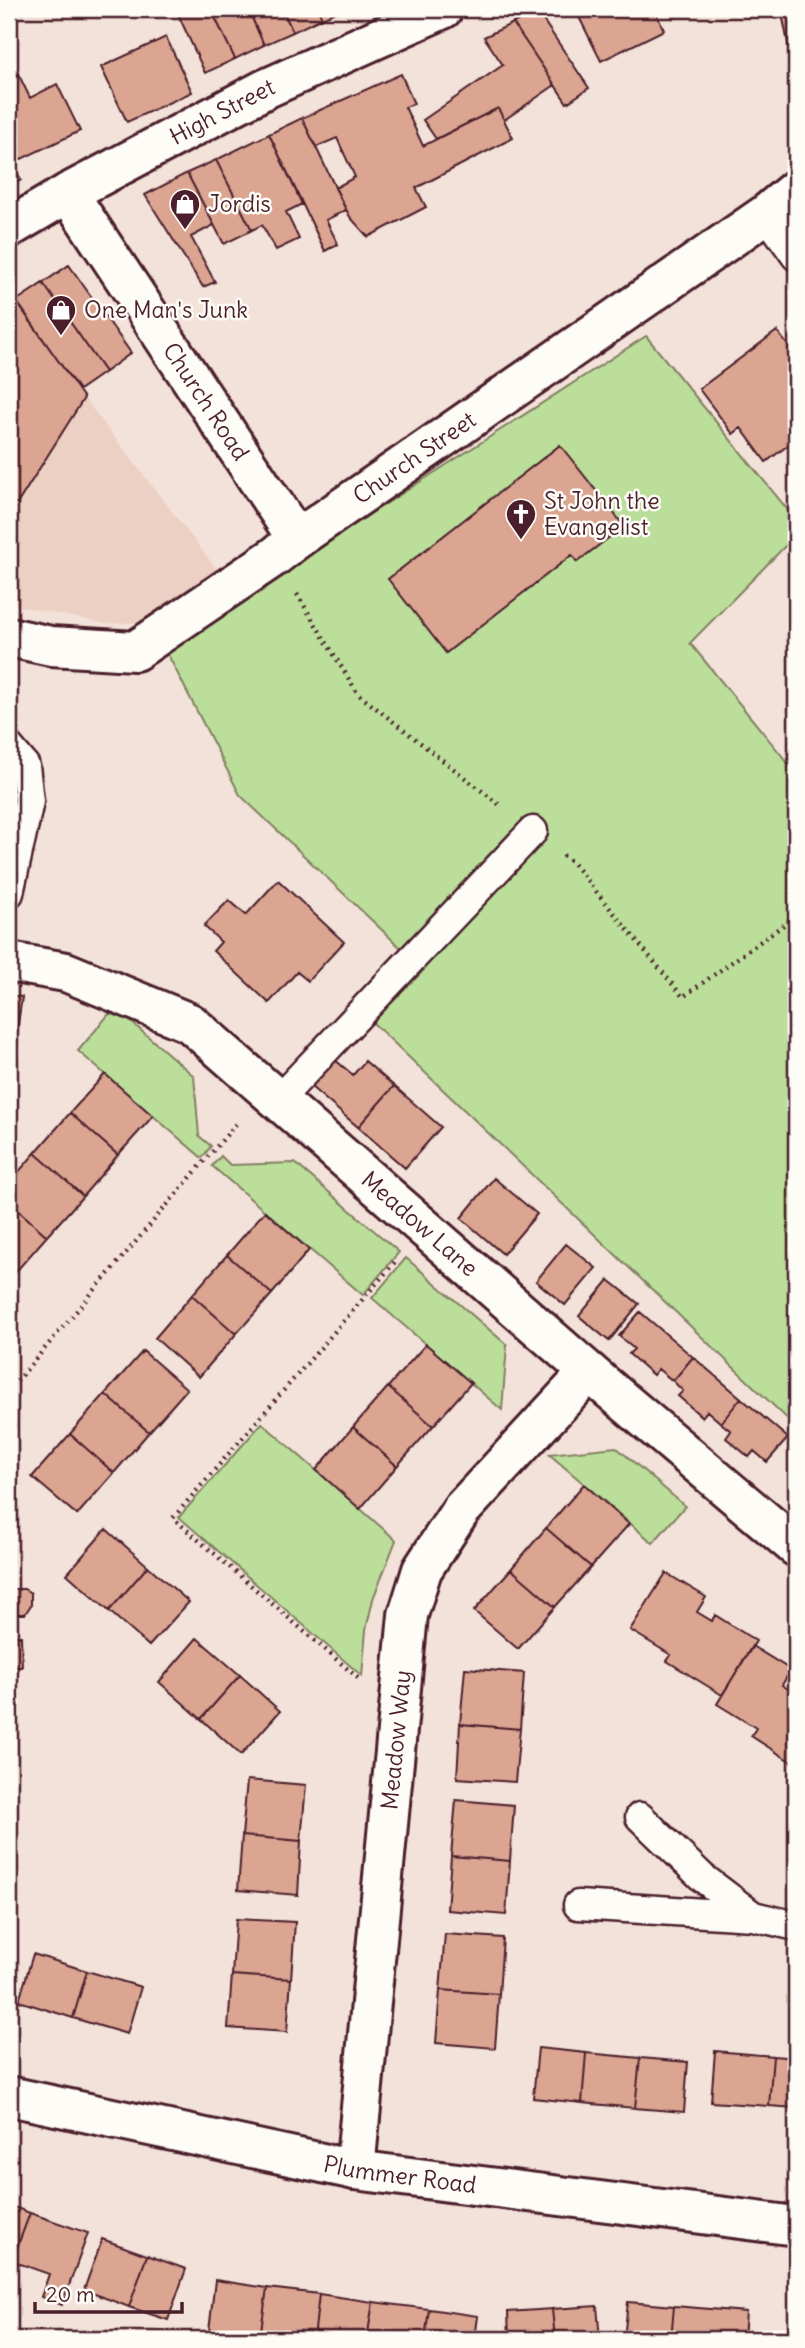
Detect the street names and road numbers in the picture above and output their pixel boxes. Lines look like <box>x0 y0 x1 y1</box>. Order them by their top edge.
street label: High Street <box>164 72 279 151</box>
street label: Church Road <box>157 337 256 466</box>
street label: Church Street <box>347 404 481 510</box>
street label: Meadow Lane <box>356 1165 484 1282</box>
street label: Meadow Way <box>374 1669 417 1811</box>
street label: Plummer Road <box>321 2149 478 2199</box>

